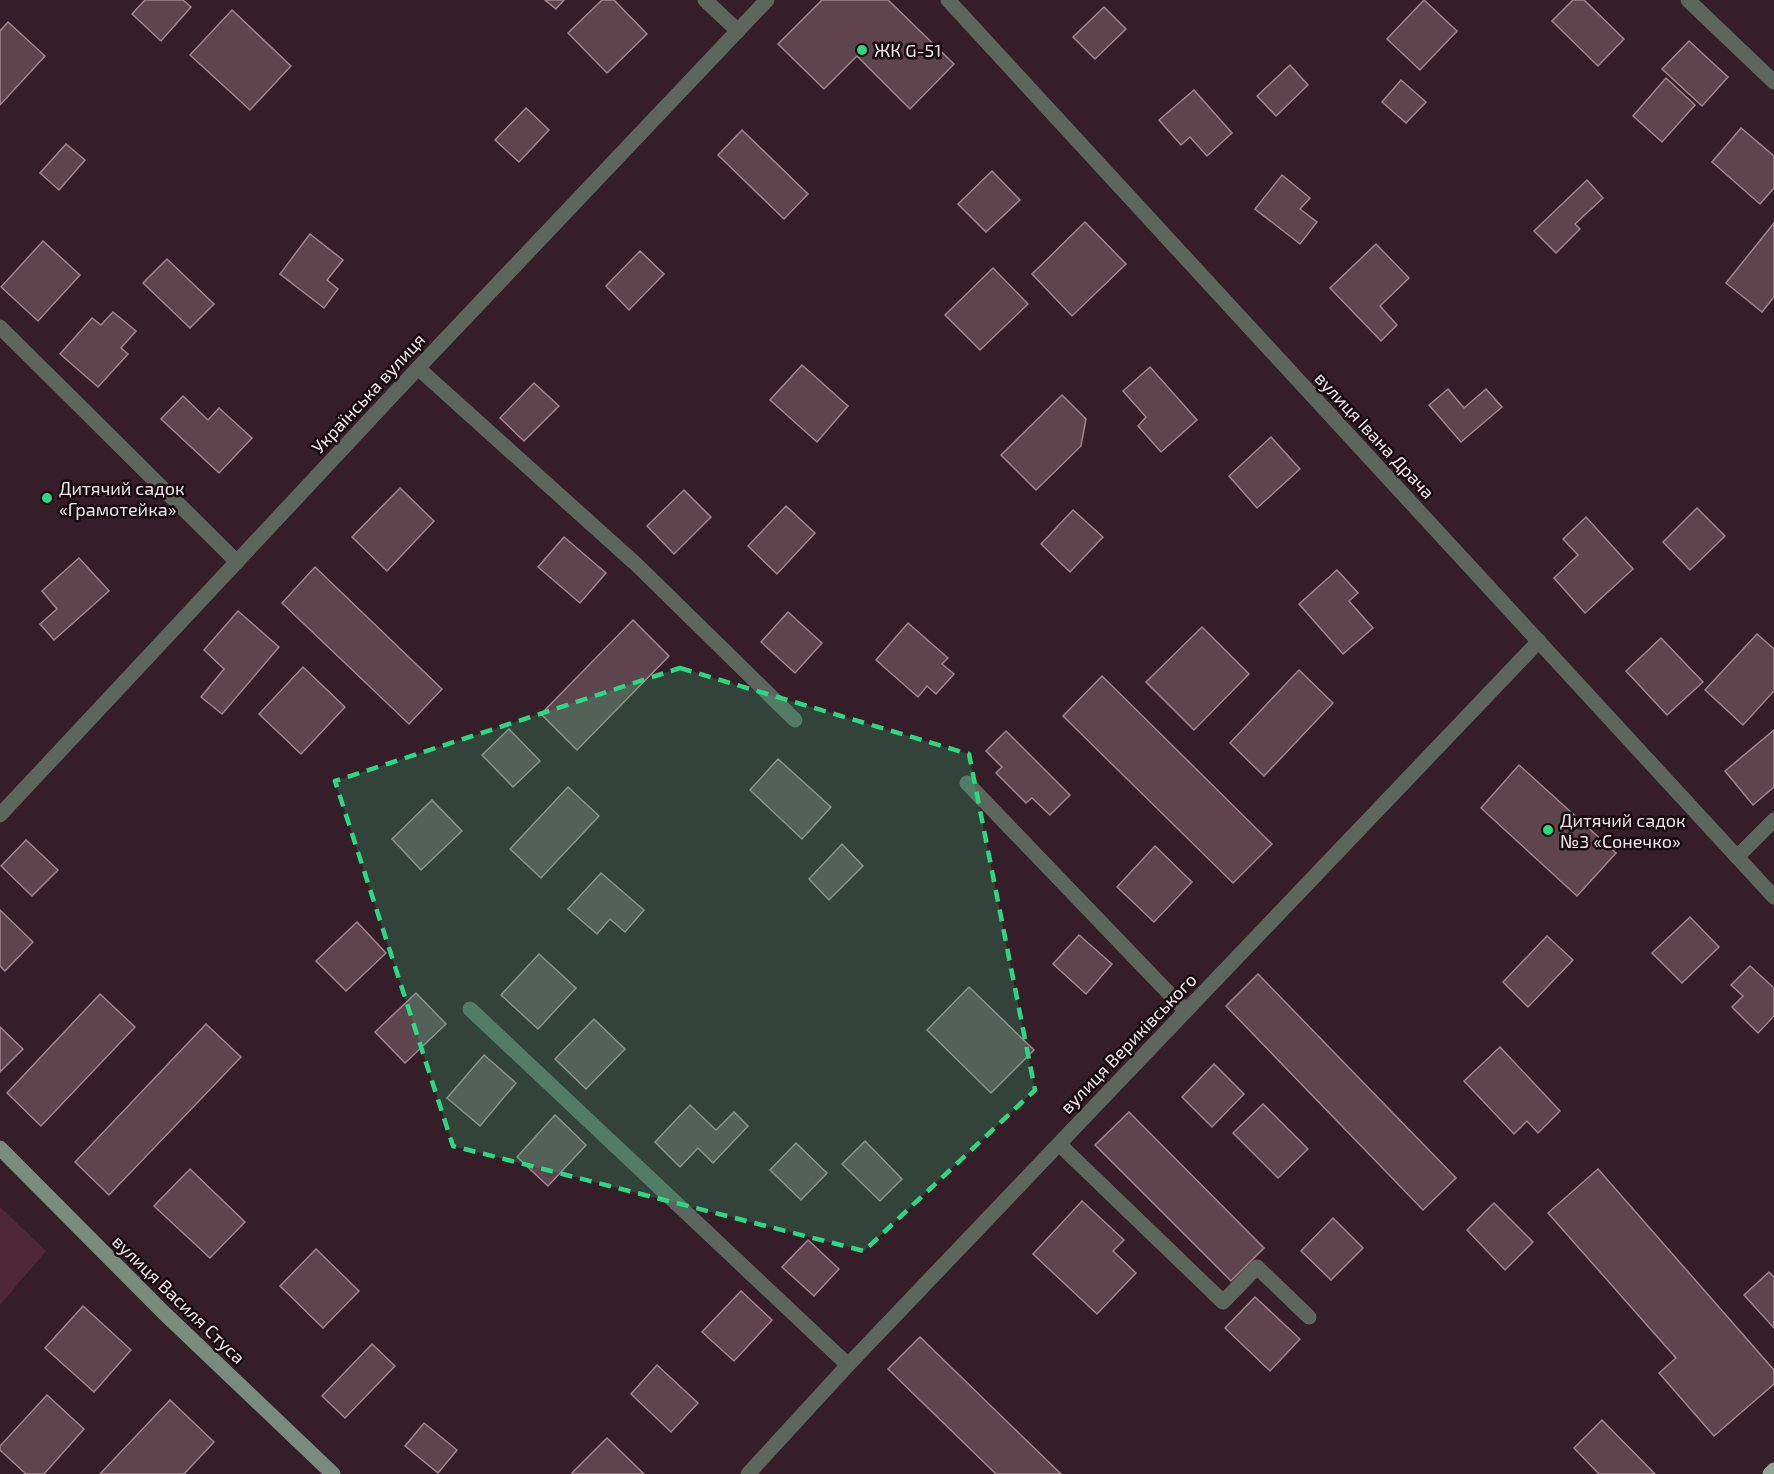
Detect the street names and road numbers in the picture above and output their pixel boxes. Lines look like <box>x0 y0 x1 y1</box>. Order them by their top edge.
street label: Українська вулиця <box>307 328 429 458</box>
street label: вулиця Івана Драча <box>1311 367 1439 503</box>
street label: вулиця Вериківського <box>1055 968 1201 1118</box>
street label: вулиця Василя Стуса <box>108 1230 250 1368</box>

